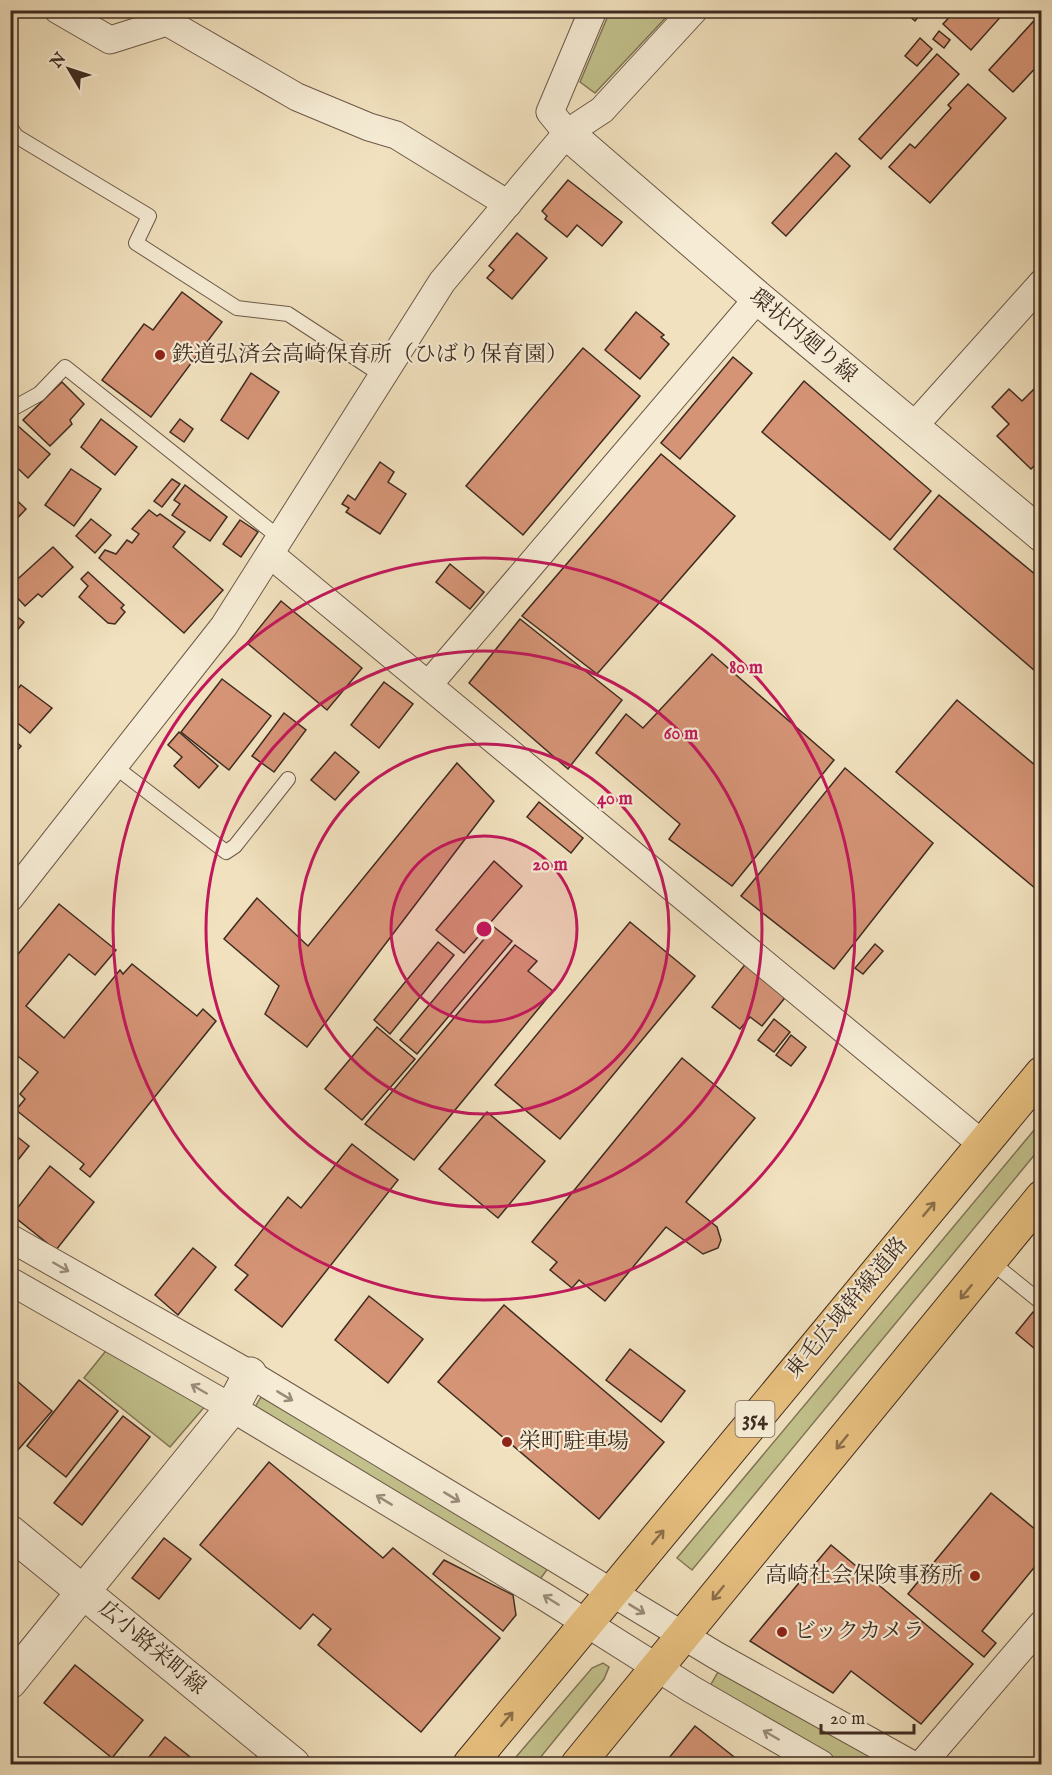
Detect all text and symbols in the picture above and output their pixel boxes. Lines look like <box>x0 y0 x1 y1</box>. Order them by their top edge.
north arrow <box>39 39 99 99</box>
text: N <box>46 49 71 73</box>
street label: 環状内廻り線 <box>743 283 863 389</box>
place label: 鉄道弘済会高崎保育所（ひばり保育園） <box>172 341 568 369</box>
marker: 鉄道弘済会高崎保育所（ひばり保育園） <box>153 348 167 362</box>
text: 80 m <box>729 657 763 680</box>
text: 60 m <box>664 723 698 746</box>
text: 40 m <box>597 788 633 811</box>
text: 20 m <box>532 854 568 877</box>
centre of rings <box>474 919 494 939</box>
one-way arrow <box>923 1201 936 1217</box>
street label: 東毛広域幹線道路 <box>780 1232 914 1384</box>
one-way arrow <box>52 1262 70 1273</box>
one-way arrow <box>959 1283 972 1299</box>
one-way arrow <box>190 1383 208 1394</box>
one-way arrow <box>276 1390 293 1402</box>
road number: 354 <box>736 1401 774 1437</box>
place label: 栄町駐車場 <box>519 1428 629 1456</box>
one-way arrow <box>835 1434 849 1449</box>
marker: 栄町駐車場 <box>500 1435 514 1449</box>
one-way arrow <box>443 1491 460 1503</box>
one-way arrow <box>376 1493 393 1505</box>
one-way arrow <box>651 1530 665 1545</box>
place label: 高崎社会保険事務所 <box>765 1562 963 1590</box>
marker: 高崎社会保険事務所 <box>968 1569 982 1583</box>
one-way arrow <box>712 1585 725 1601</box>
one-way arrow <box>543 1594 560 1606</box>
street label: 広小路栄町線 <box>92 1595 212 1701</box>
one-way arrow <box>628 1603 645 1615</box>
place label: ビックカメラ <box>794 1618 925 1646</box>
marker: ビックカメラ <box>775 1625 789 1639</box>
scale bar <box>821 1697 914 1735</box>
text: 20 m <box>830 1708 865 1731</box>
one-way arrow <box>500 1712 514 1727</box>
one-way arrow <box>763 1729 780 1741</box>

